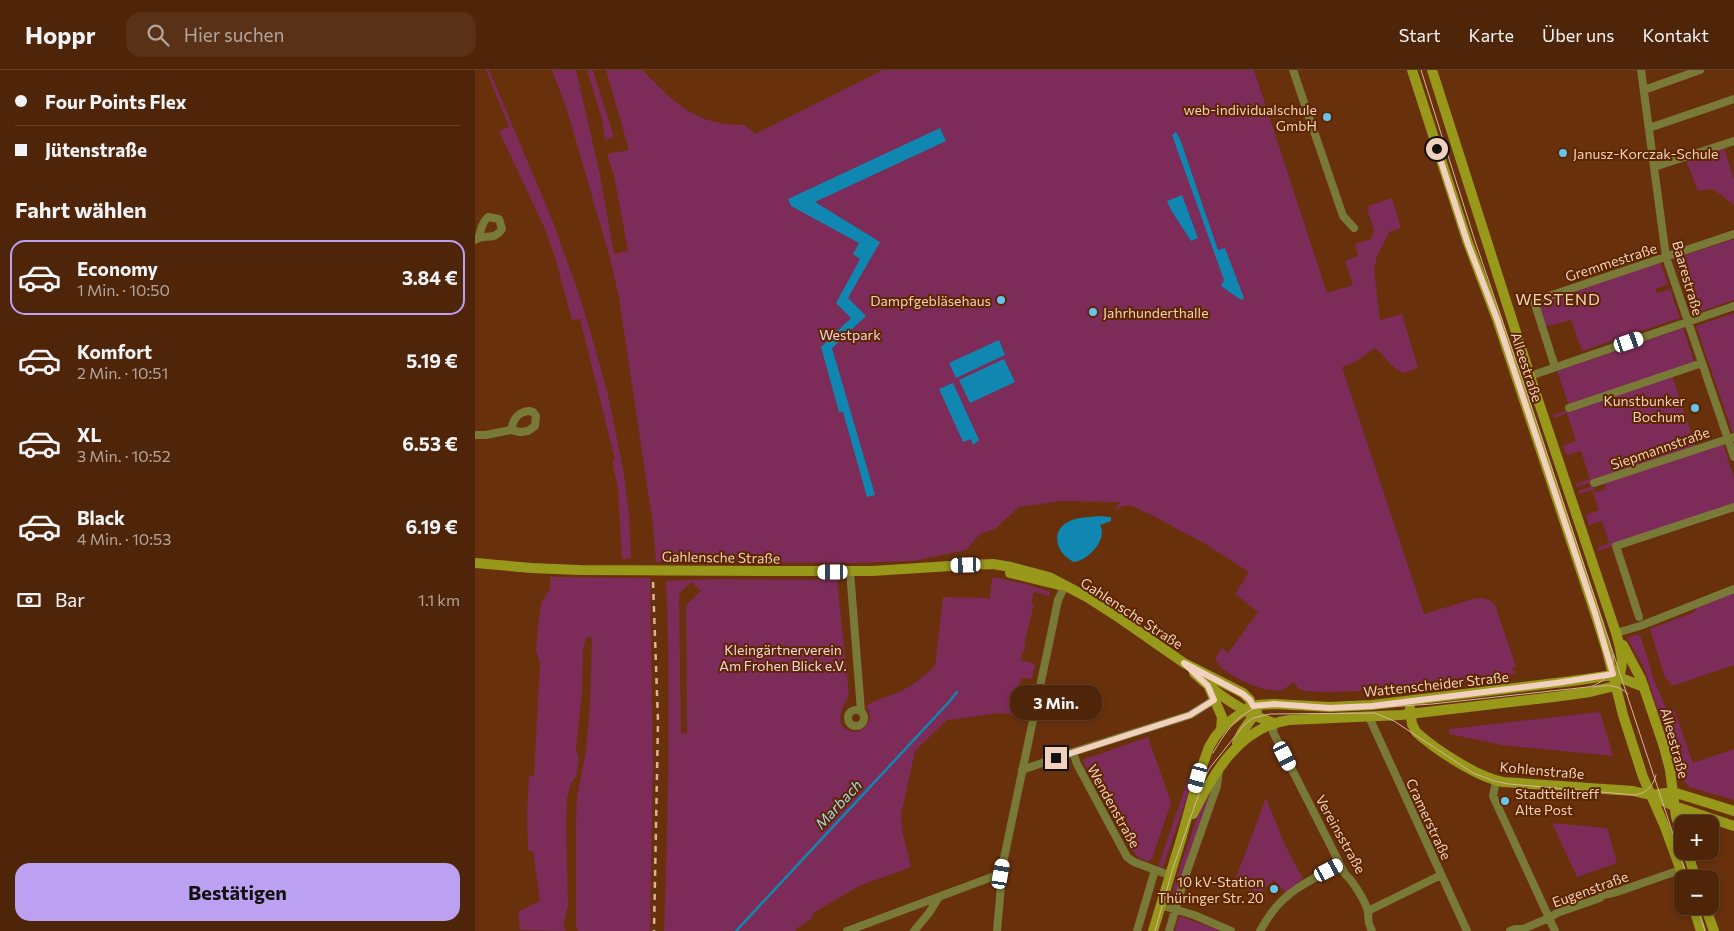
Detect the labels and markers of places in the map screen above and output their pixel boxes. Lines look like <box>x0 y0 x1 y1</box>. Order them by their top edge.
place label: web-individualschule GmbH <box>1184 101 1317 134</box>
marker: web-individualschule GmbH <box>1321 111 1333 123</box>
place label: Janusz-Korczak-Schule <box>1573 145 1718 162</box>
marker: Janusz-Korczak-Schule <box>1557 147 1569 159</box>
place label: Dampfgebläsehaus <box>870 292 991 309</box>
marker: Dampfgebläsehaus <box>995 294 1007 306</box>
place label: Jahrhunderthalle <box>1103 304 1209 321</box>
marker: Jahrhunderthalle <box>1087 306 1099 318</box>
place label: Kunstbunker Bochum <box>1604 392 1685 425</box>
marker: Kunstbunker Bochum <box>1689 402 1701 414</box>
place label: Stadtteiltreff Alte Post <box>1515 785 1600 818</box>
marker: Stadtteiltreff Alte Post <box>1499 795 1511 807</box>
place label: 10 kV-Station Thüringer Str. 20 <box>1157 873 1264 906</box>
marker: 10 kV-Station Thüringer Str. 20 <box>1268 883 1280 895</box>

